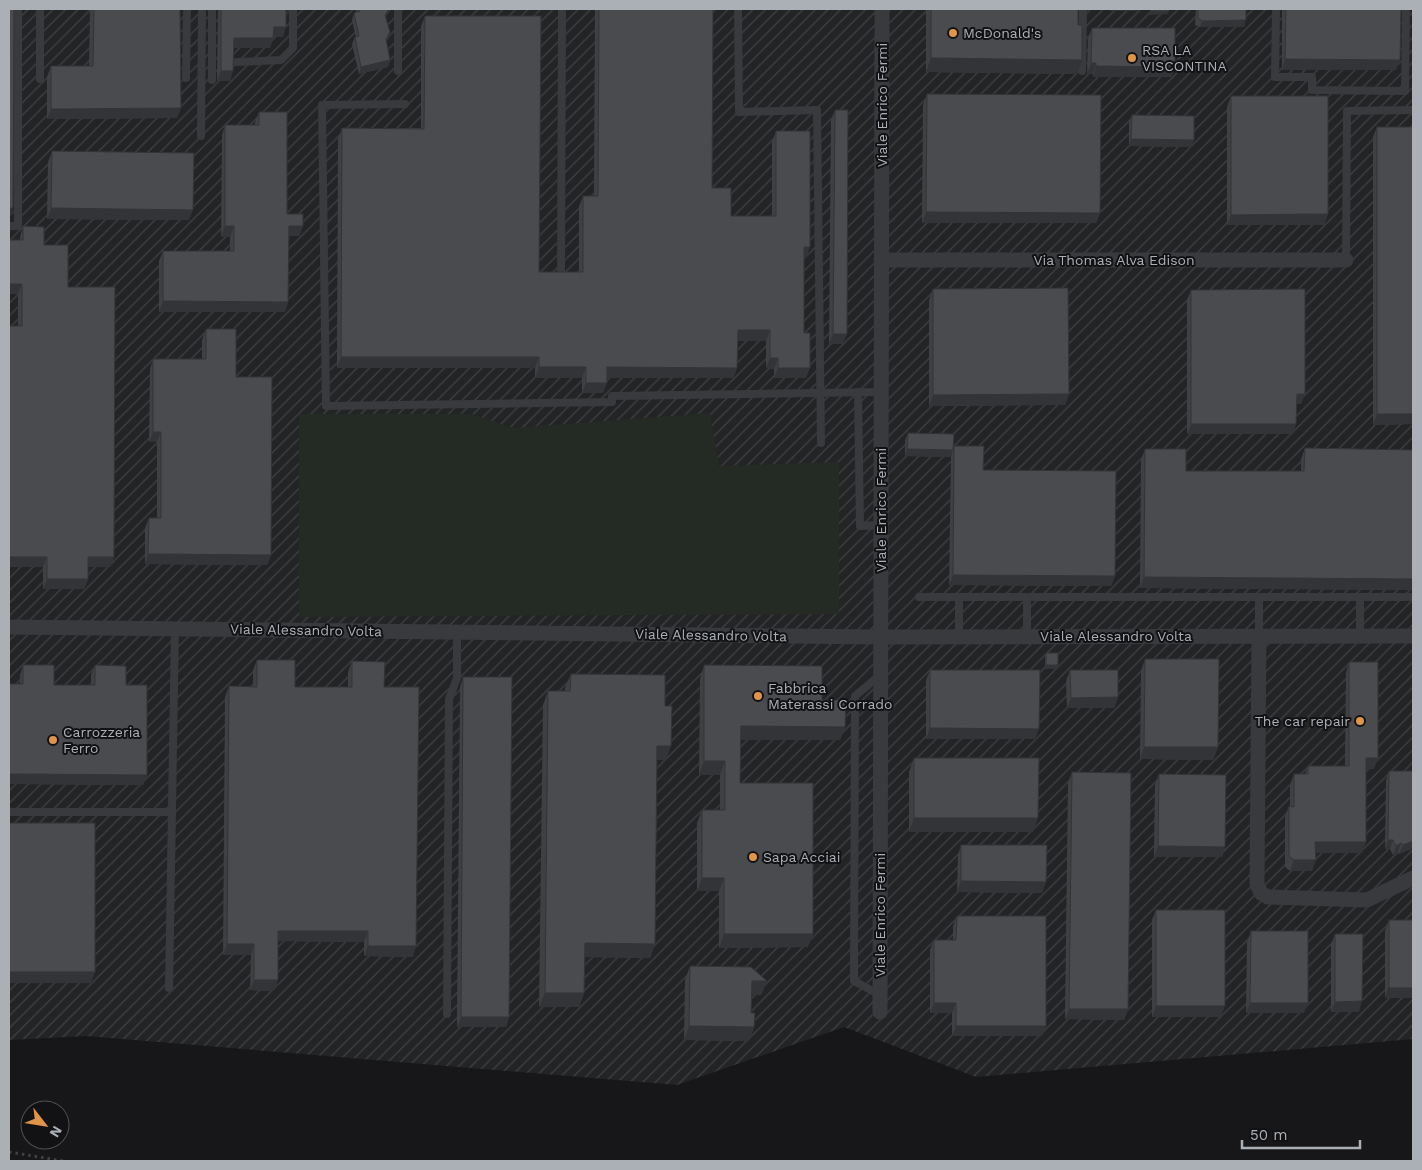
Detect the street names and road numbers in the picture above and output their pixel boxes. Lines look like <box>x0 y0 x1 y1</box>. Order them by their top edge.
street label: Viale Enrico Fermi <box>874 43 890 167</box>
street label: Via Thomas Alva Edison <box>1033 252 1195 268</box>
street label: Viale Enrico Fermi <box>873 448 889 572</box>
street label: Viale Alessandro Volta <box>230 621 382 639</box>
street label: Viale Alessandro Volta <box>635 626 787 644</box>
street label: Viale Alessandro Volta <box>1040 628 1192 644</box>
street label: Viale Enrico Fermi <box>872 853 888 977</box>

